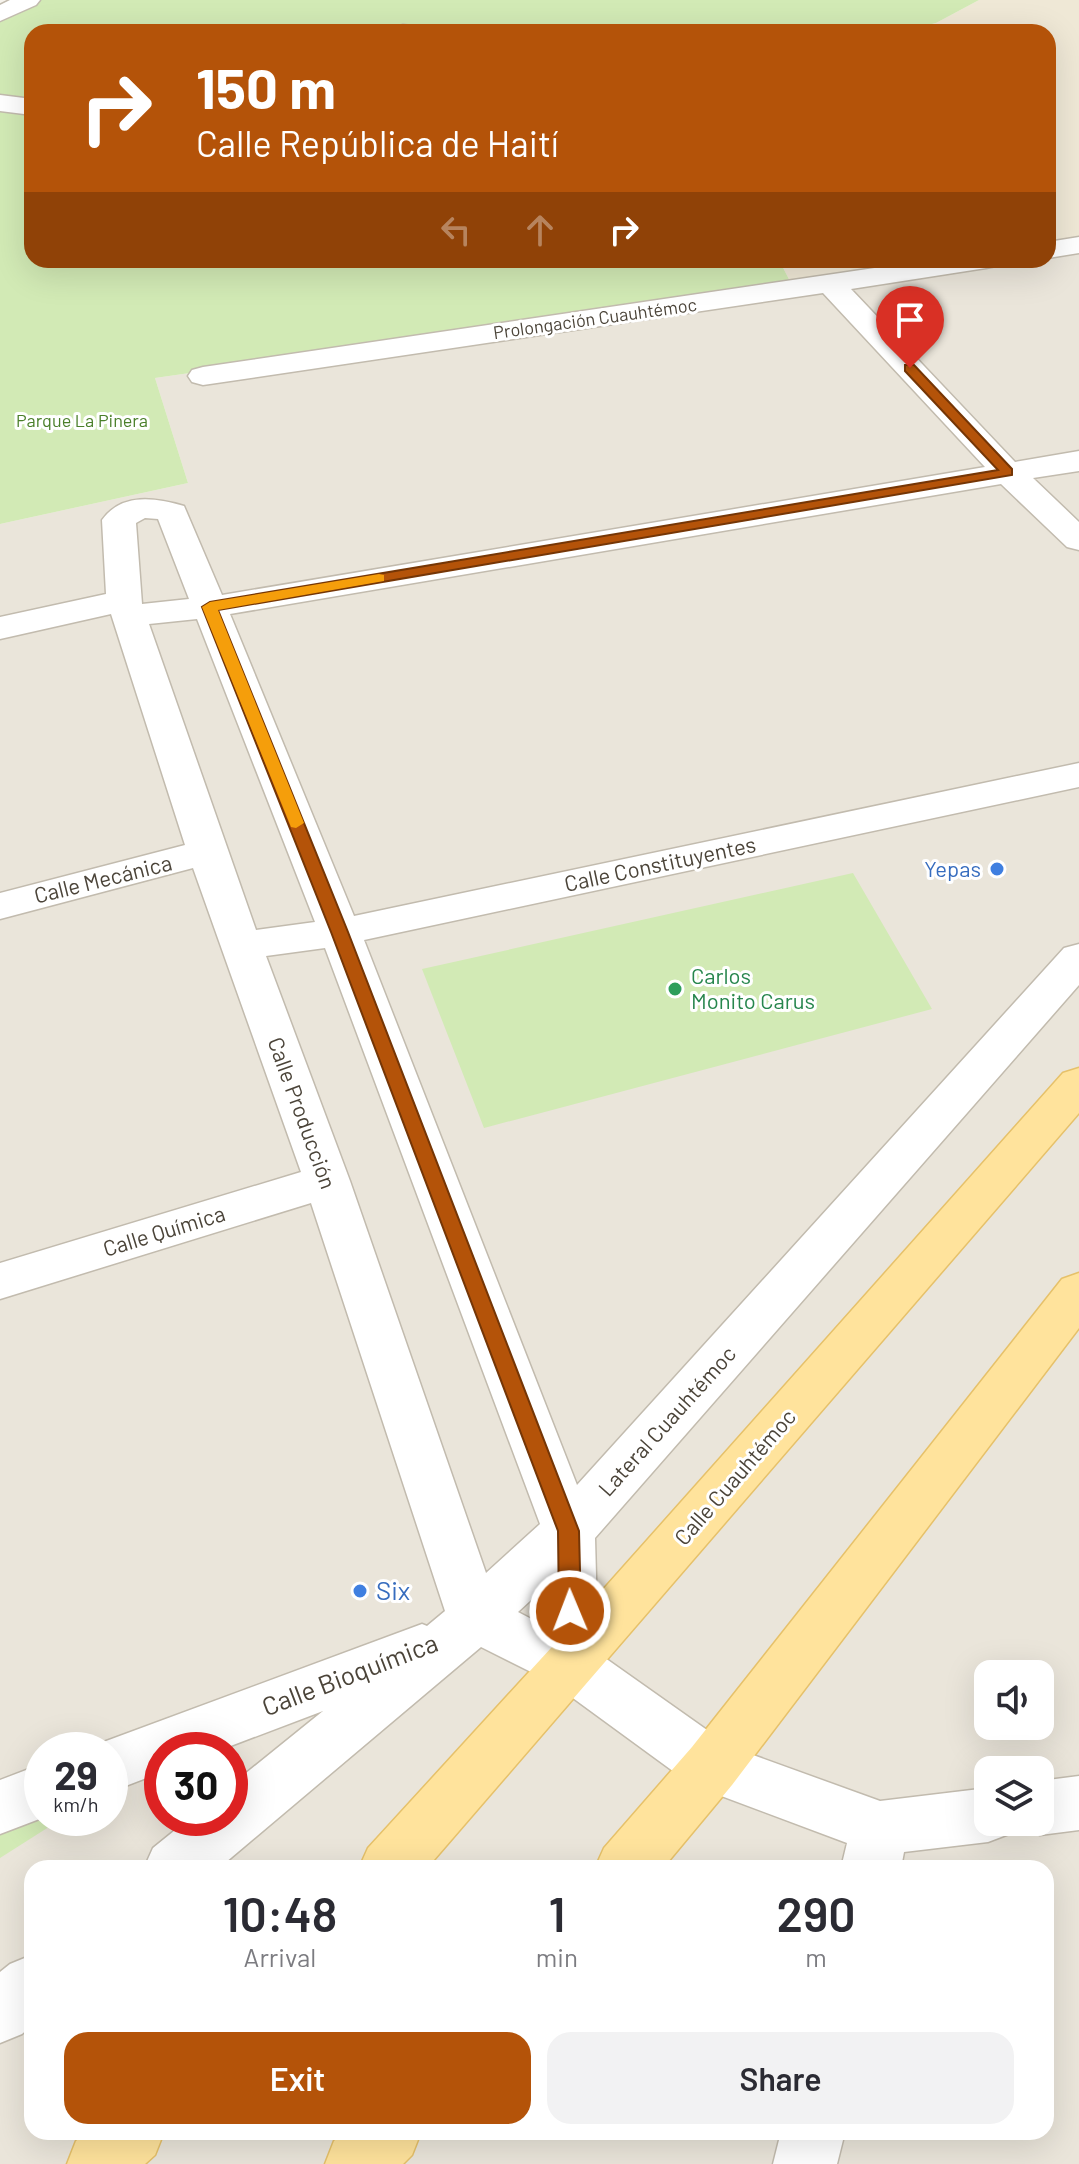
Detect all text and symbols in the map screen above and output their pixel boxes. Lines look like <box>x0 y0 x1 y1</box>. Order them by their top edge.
text: 150 m <box>196 53 336 120</box>
icon: right <box>64 56 168 160</box>
text: Calle República de Haití <box>196 121 559 164</box>
icon: left <box>434 208 478 252</box>
icon: ahead <box>518 208 562 252</box>
icon: right <box>602 208 646 252</box>
pin <box>876 286 944 368</box>
street label: Prolongación Cuauhtémoc <box>492 293 698 343</box>
icon: arrive <box>888 298 932 342</box>
park label: Parque La Pinera <box>16 409 148 431</box>
street label: Calle Constituyentes <box>562 830 758 896</box>
street label: Calle Mecánica <box>31 848 174 908</box>
place label: Yepas <box>924 855 981 881</box>
marker: Yepas <box>988 860 1006 878</box>
place label: Carlos Monito Carus <box>691 962 815 1013</box>
marker: Carlos Monito Carus <box>666 980 684 998</box>
street label: Calle Producción <box>263 1033 342 1192</box>
street label: Calle Química <box>100 1199 228 1261</box>
street label: Lateral Cuauhtémoc <box>592 1340 740 1501</box>
street label: Calle Cuauhtémoc <box>668 1403 800 1550</box>
position arrow <box>528 1569 612 1653</box>
place label: Six <box>376 1574 410 1605</box>
marker: Six <box>351 1582 369 1600</box>
street label: Calle Bioquímica <box>257 1626 442 1721</box>
map controls <box>974 1660 1054 1836</box>
button: sound <box>974 1660 1054 1740</box>
speed limit sign: 30 <box>144 1732 248 1836</box>
text: 29 <box>54 1750 98 1798</box>
button: layers <box>974 1756 1054 1836</box>
text: km/h <box>53 1792 99 1816</box>
text: 10:48 <box>222 1884 337 1942</box>
text: 1 <box>548 1884 565 1942</box>
text: 290 <box>776 1884 856 1942</box>
text: Arrival <box>244 1941 316 1972</box>
text: min <box>536 1941 578 1972</box>
text: m <box>805 1941 827 1972</box>
button: Exit <box>64 2032 531 2124</box>
button: Share <box>547 2032 1014 2124</box>

